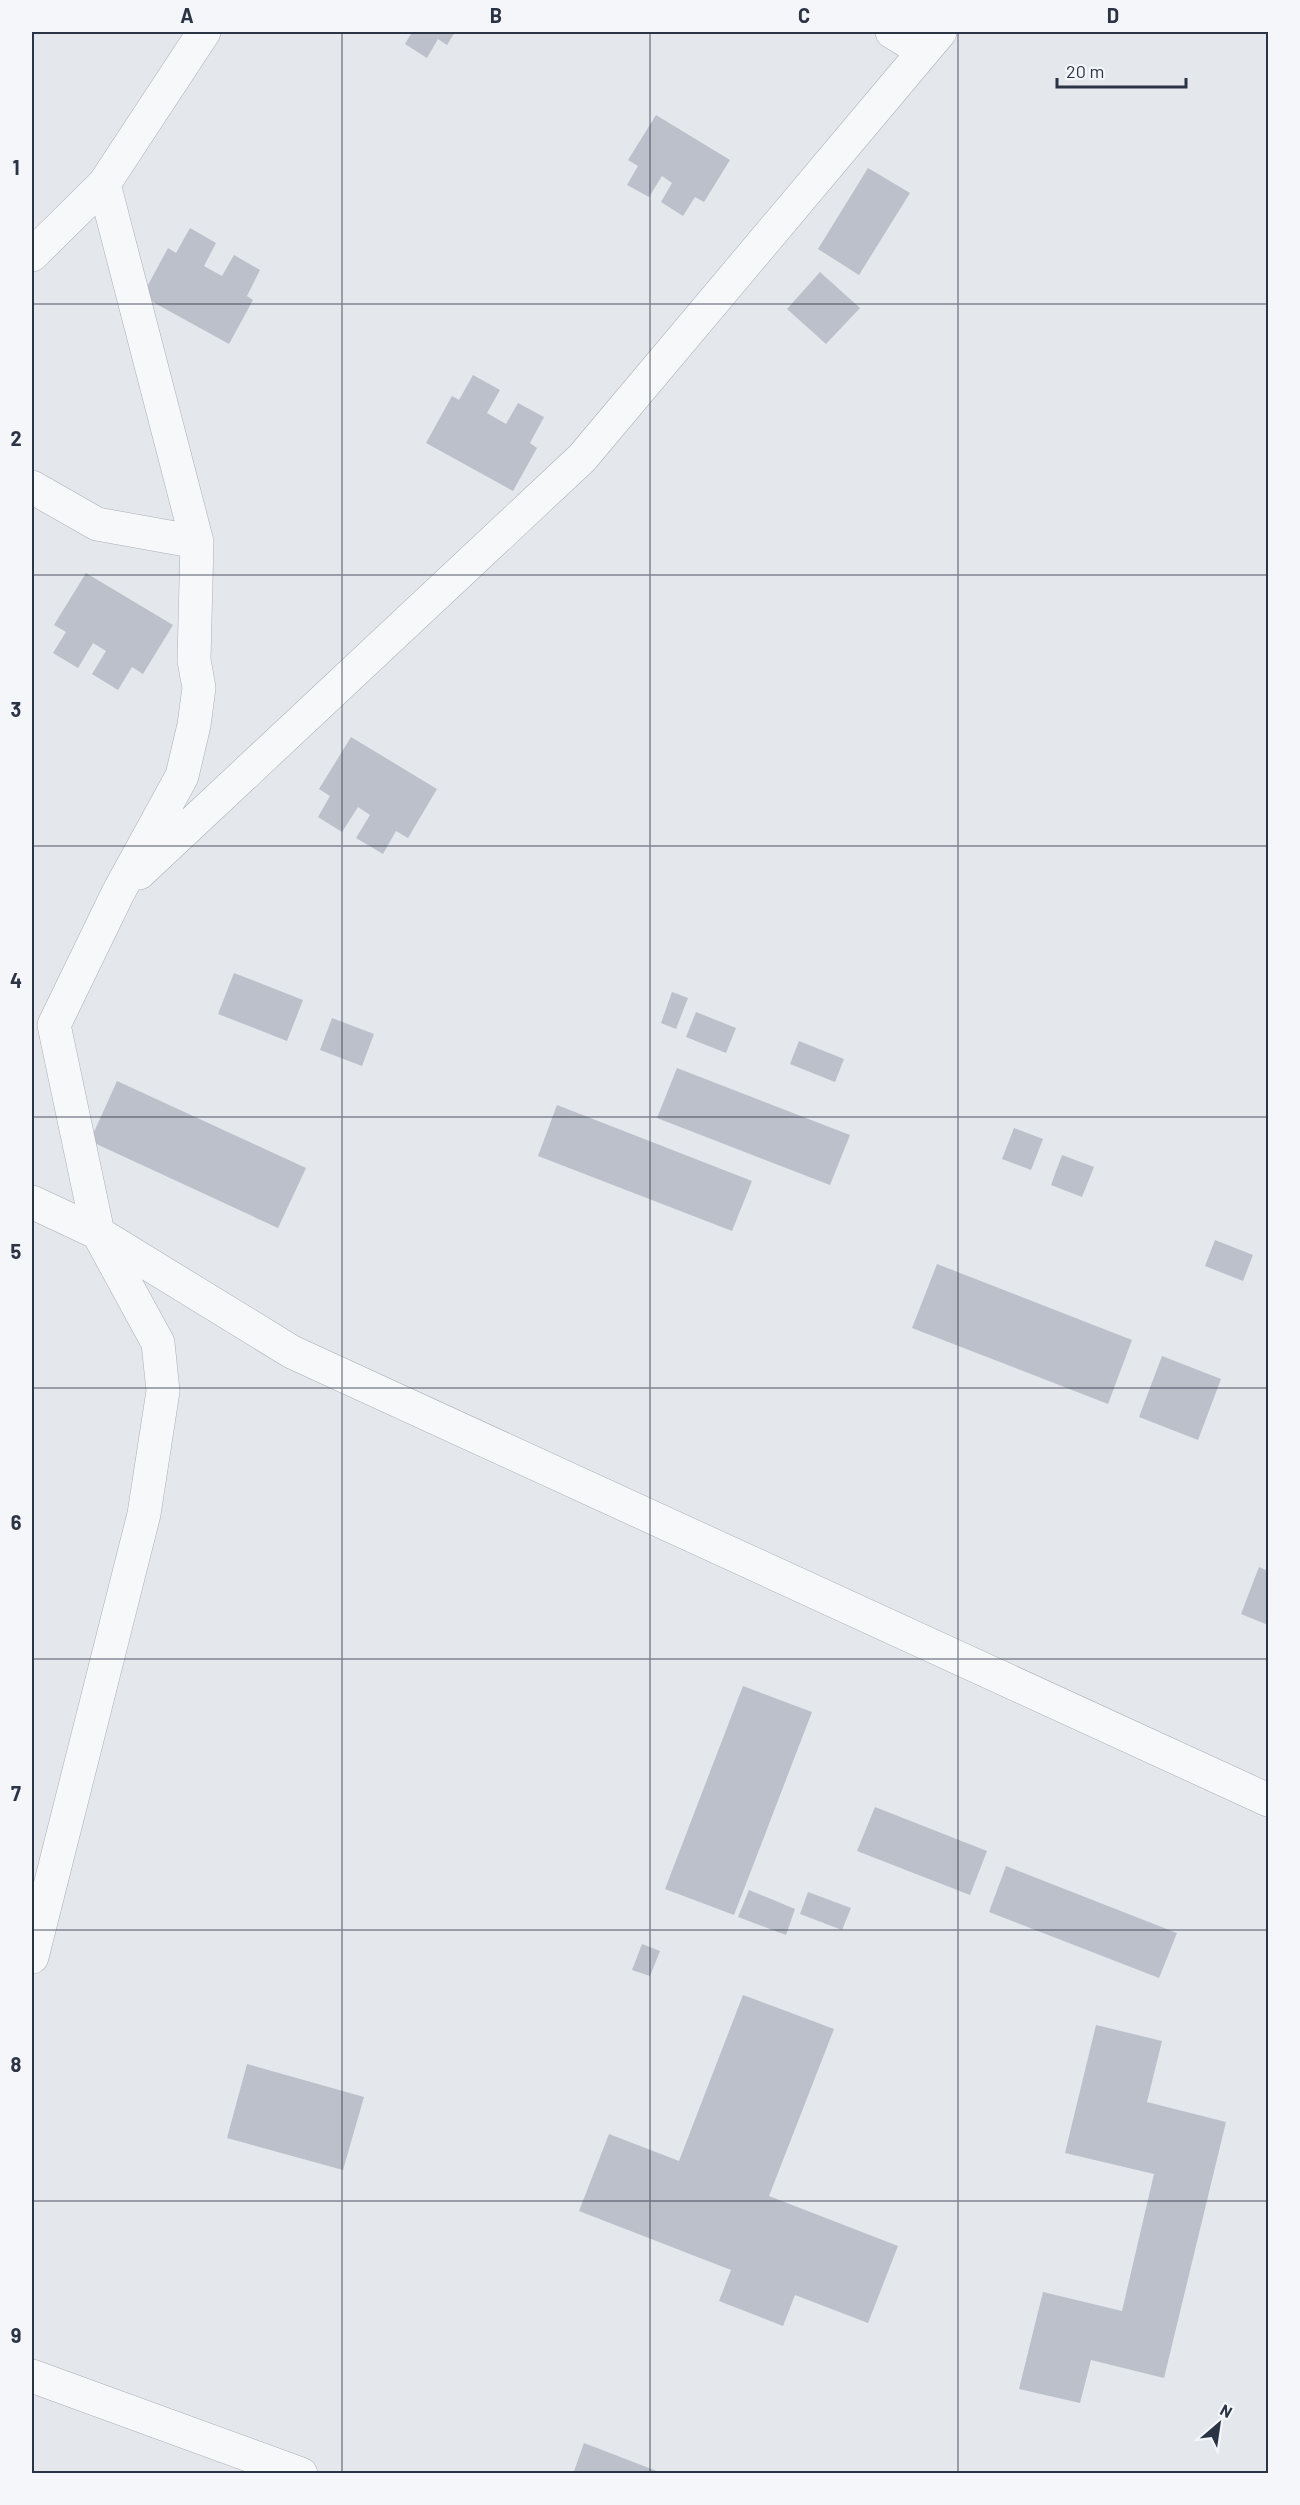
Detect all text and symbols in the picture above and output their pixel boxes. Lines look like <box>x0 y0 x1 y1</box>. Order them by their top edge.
text: A <box>180 3 194 27</box>
text: B <box>490 3 502 27</box>
text: C <box>798 3 810 27</box>
text: D <box>1107 3 1119 27</box>
scale bar <box>1057 51 1186 89</box>
text: 20 m <box>1066 60 1104 82</box>
text: 1 <box>12 155 20 179</box>
text: 2 <box>10 426 22 450</box>
text: 3 <box>11 697 21 721</box>
text: 4 <box>10 968 22 992</box>
text: 5 <box>11 1239 22 1263</box>
text: 6 <box>11 1510 22 1534</box>
text: 7 <box>11 1781 21 1805</box>
text: 8 <box>11 2052 22 2076</box>
text: 9 <box>11 2323 21 2347</box>
north arrow <box>1189 2394 1249 2454</box>
text: N <box>1217 2400 1236 2421</box>

